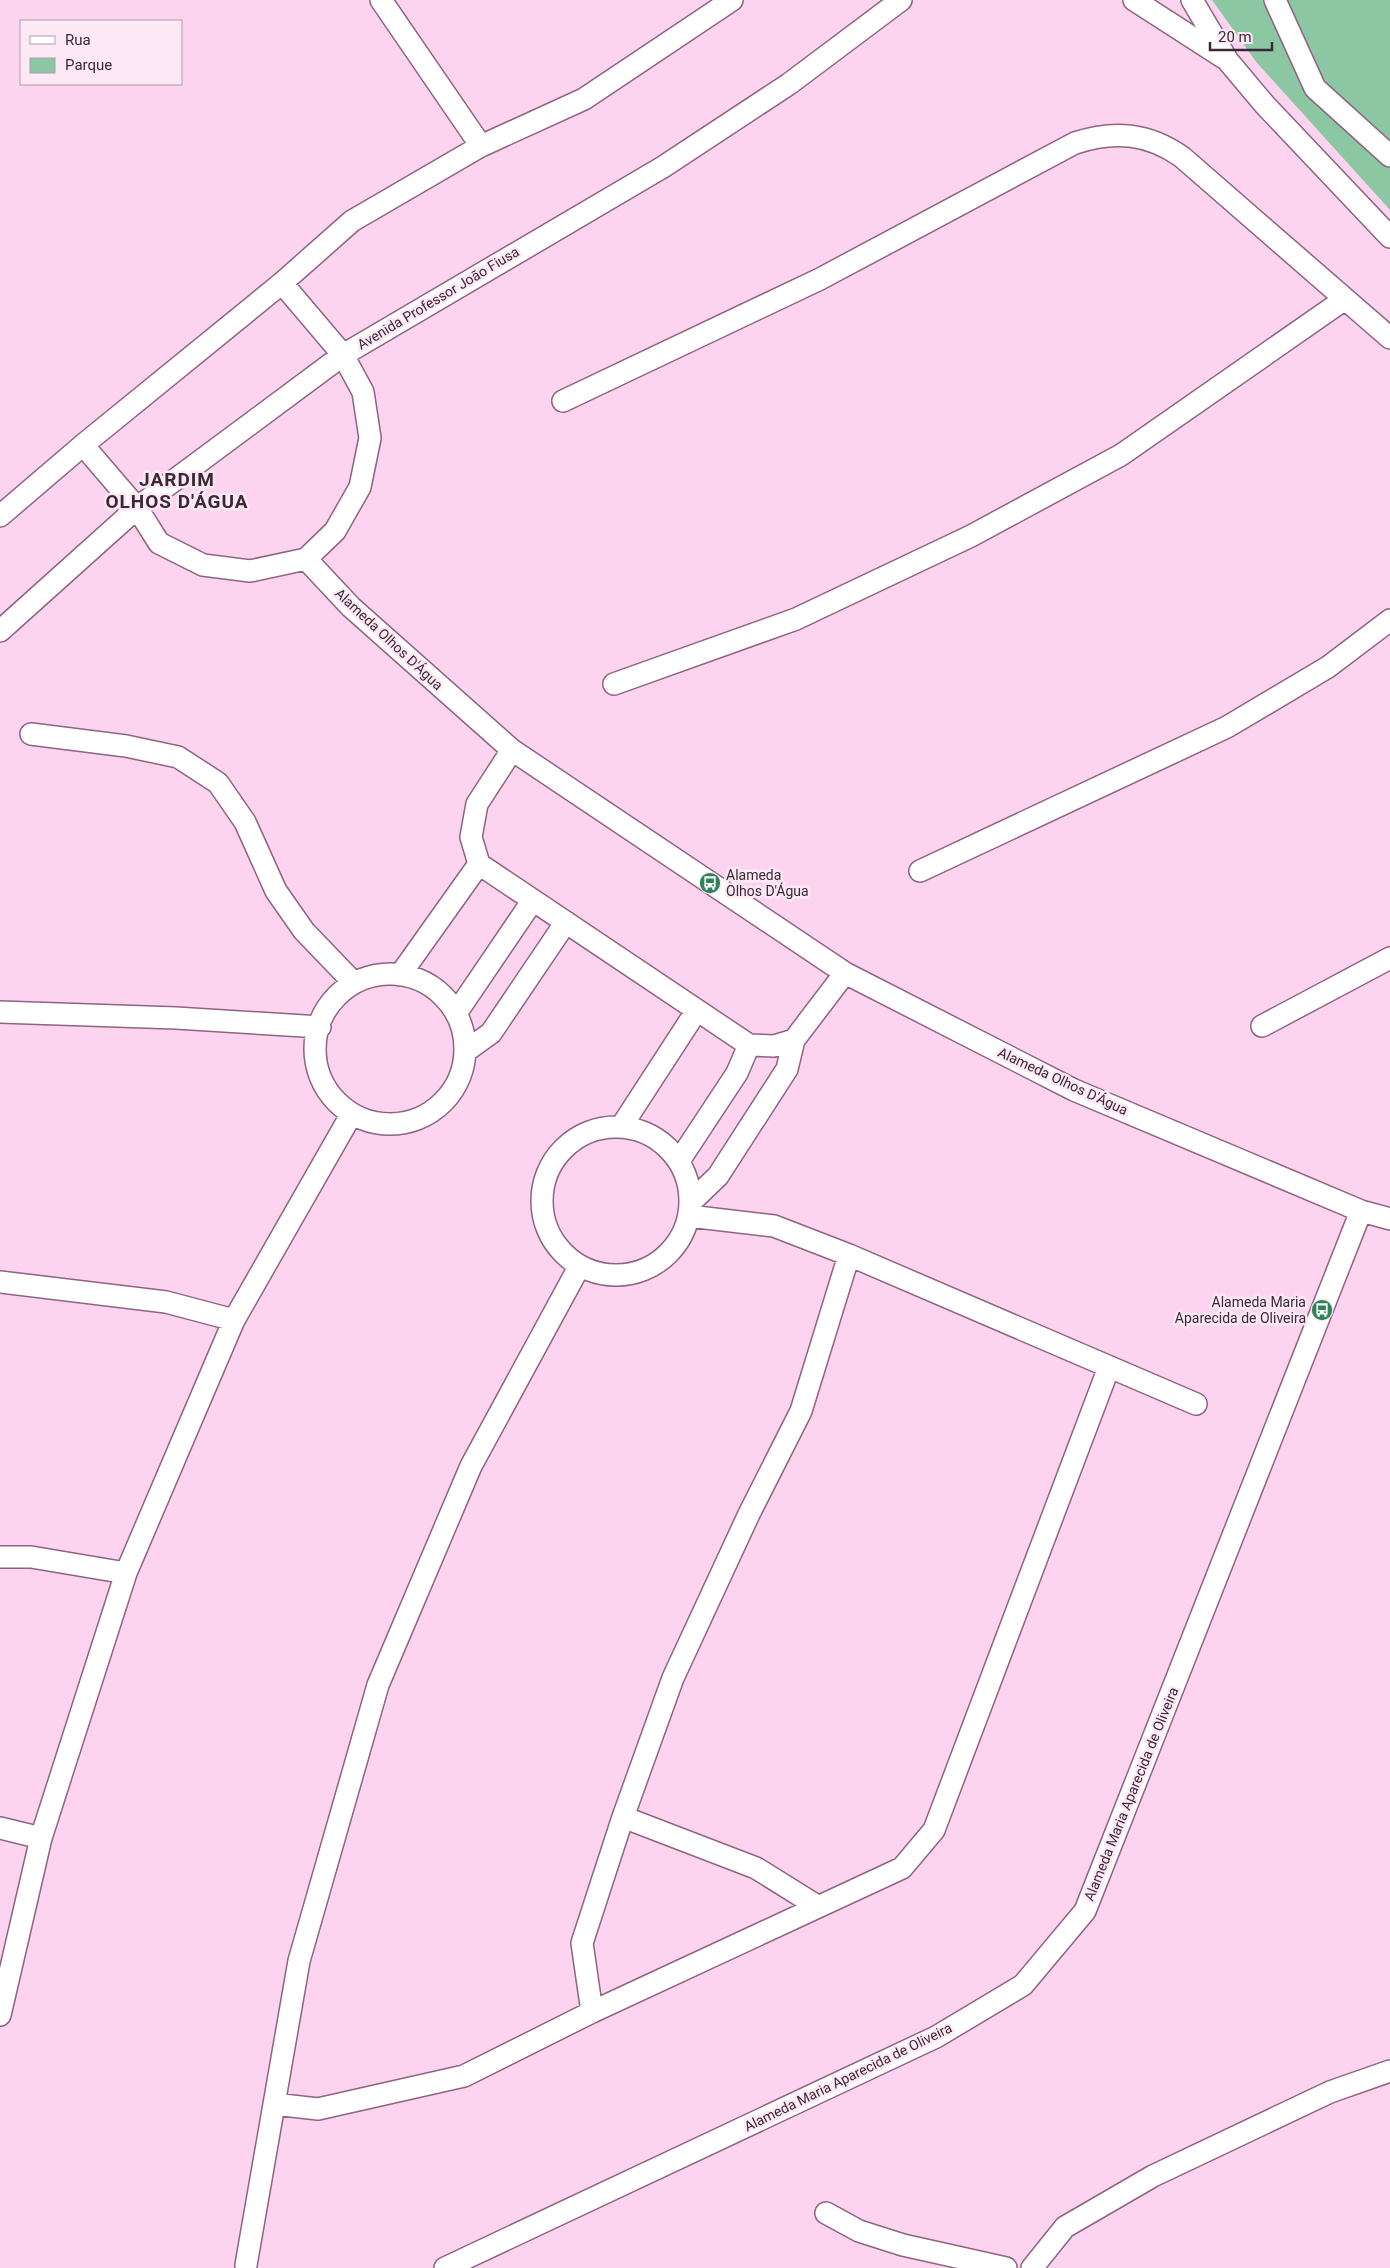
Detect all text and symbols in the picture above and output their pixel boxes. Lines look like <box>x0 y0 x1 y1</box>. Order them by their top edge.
legend <box>20 20 182 85</box>
scale bar <box>1210 20 1272 52</box>
text: 20 m <box>1218 28 1252 46</box>
text: Rua <box>65 31 91 49</box>
text: Parque <box>65 56 112 74</box>
street label: Avenida Professor João Fiusa <box>354 243 522 353</box>
district label: JARDIM OLHOS D'ÁGUA <box>105 468 249 513</box>
street label: Alameda Olhos D'Água <box>332 584 447 693</box>
place label: Alameda Olhos D'Água <box>726 867 809 899</box>
bus stop icon: Alameda Olhos D'Água <box>698 871 722 895</box>
street label: Alameda Olhos D'Água <box>996 1043 1131 1118</box>
place label: Alameda Maria Aparecida de Oliveira <box>1175 1294 1306 1326</box>
bus stop icon: Alameda Maria Aparecida de Oliveira <box>1310 1298 1334 1322</box>
street label: Alameda Maria Aparecida de Oliveira <box>1081 1685 1181 1903</box>
street label: Alameda Maria Aparecida de Oliveira <box>742 2020 954 2134</box>

